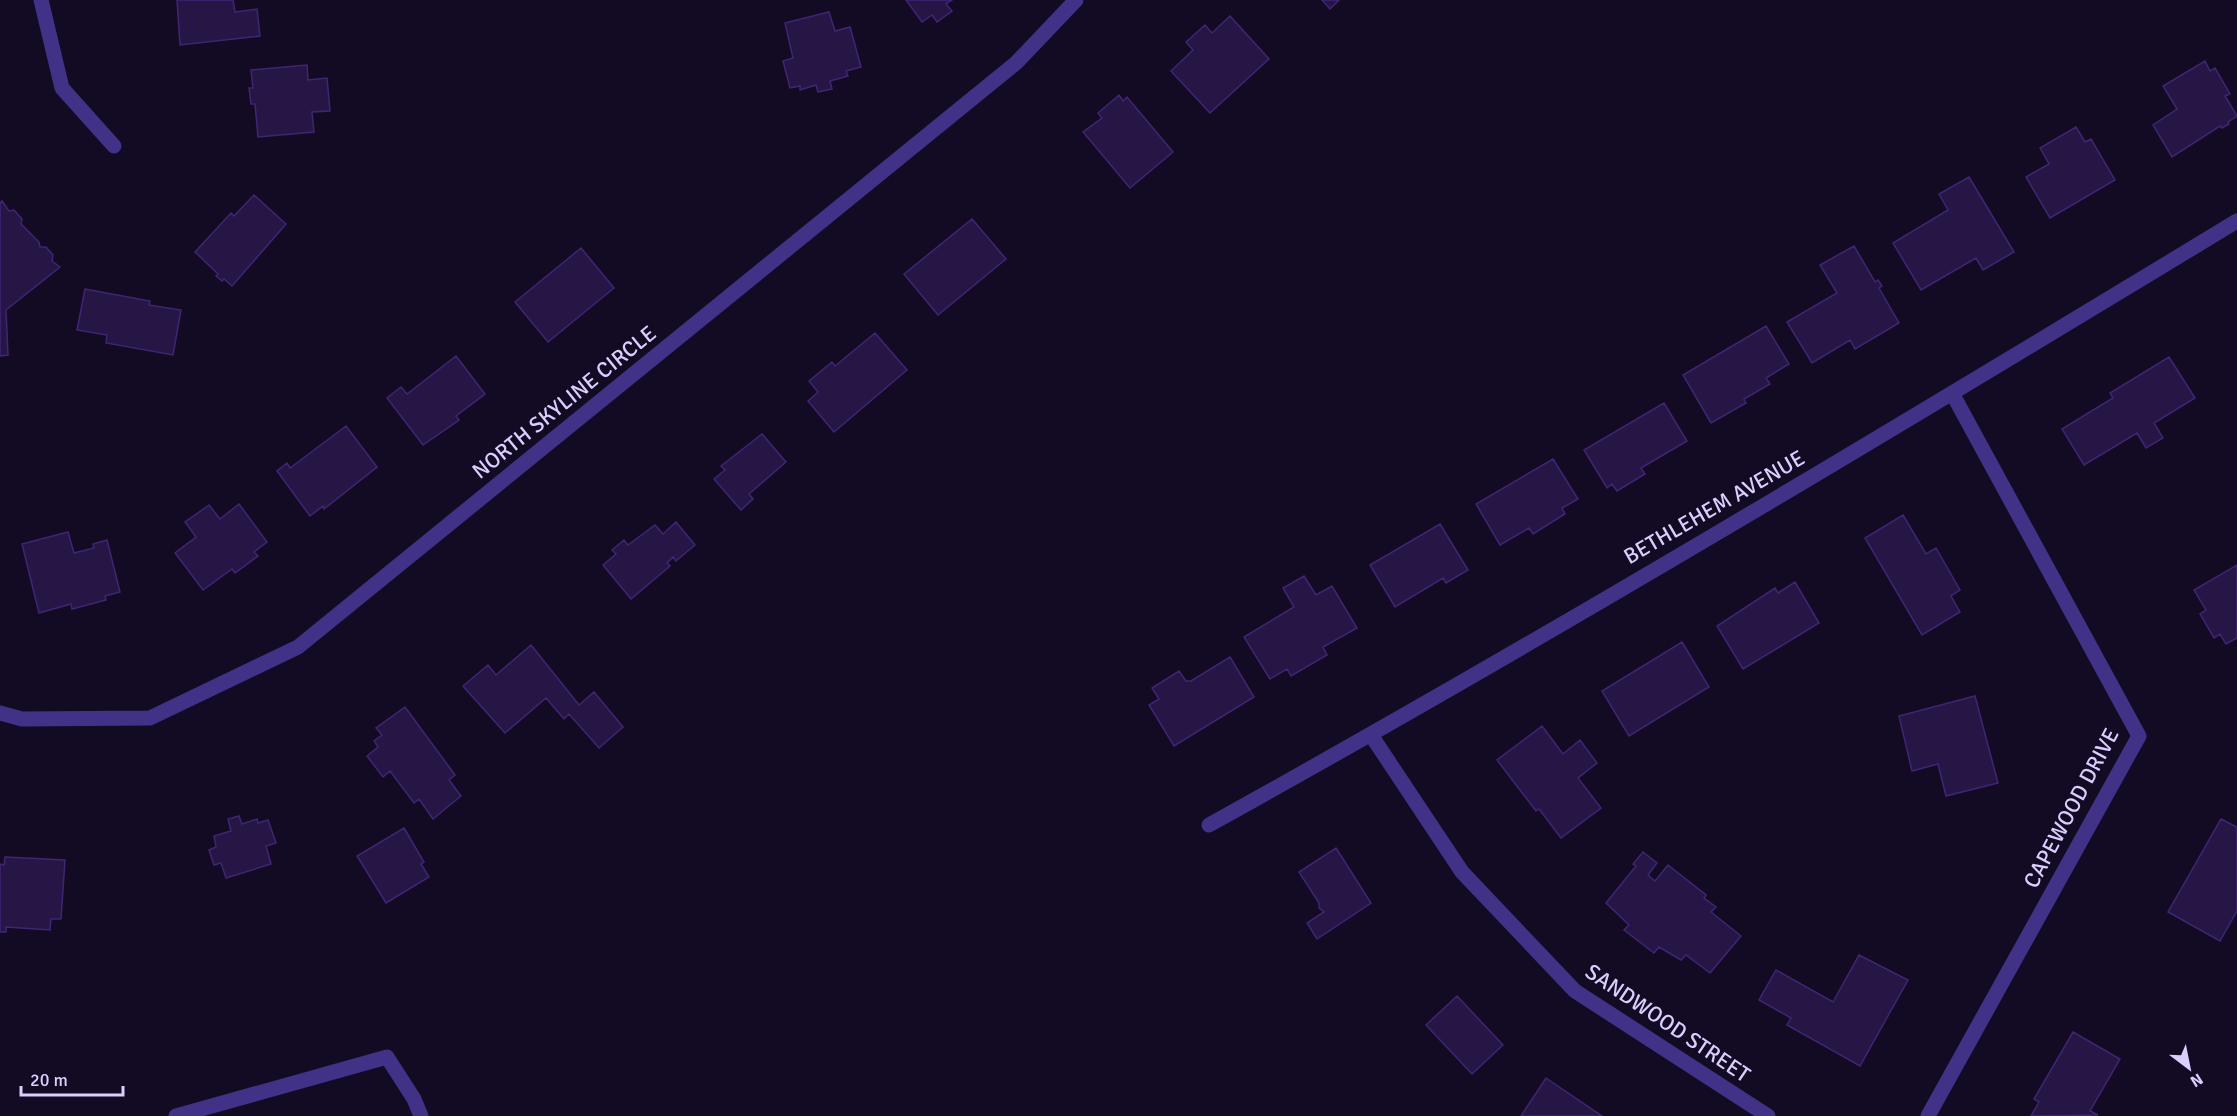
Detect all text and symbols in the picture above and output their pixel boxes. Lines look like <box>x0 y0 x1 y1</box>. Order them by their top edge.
street label: NORTH SKYLINE CIRCLE <box>467 320 661 484</box>
street label: BETHLEHEM AVENUE <box>1619 444 1809 570</box>
street label: CAPEWOOD DRIVE <box>2017 723 2125 893</box>
street label: SANDWOOD STREET <box>1581 958 1756 1088</box>
north arrow <box>2159 1038 2219 1098</box>
scale bar <box>21 1059 123 1097</box>
text: N <box>2186 1068 2206 1091</box>
text: 20 m <box>30 1069 68 1091</box>

